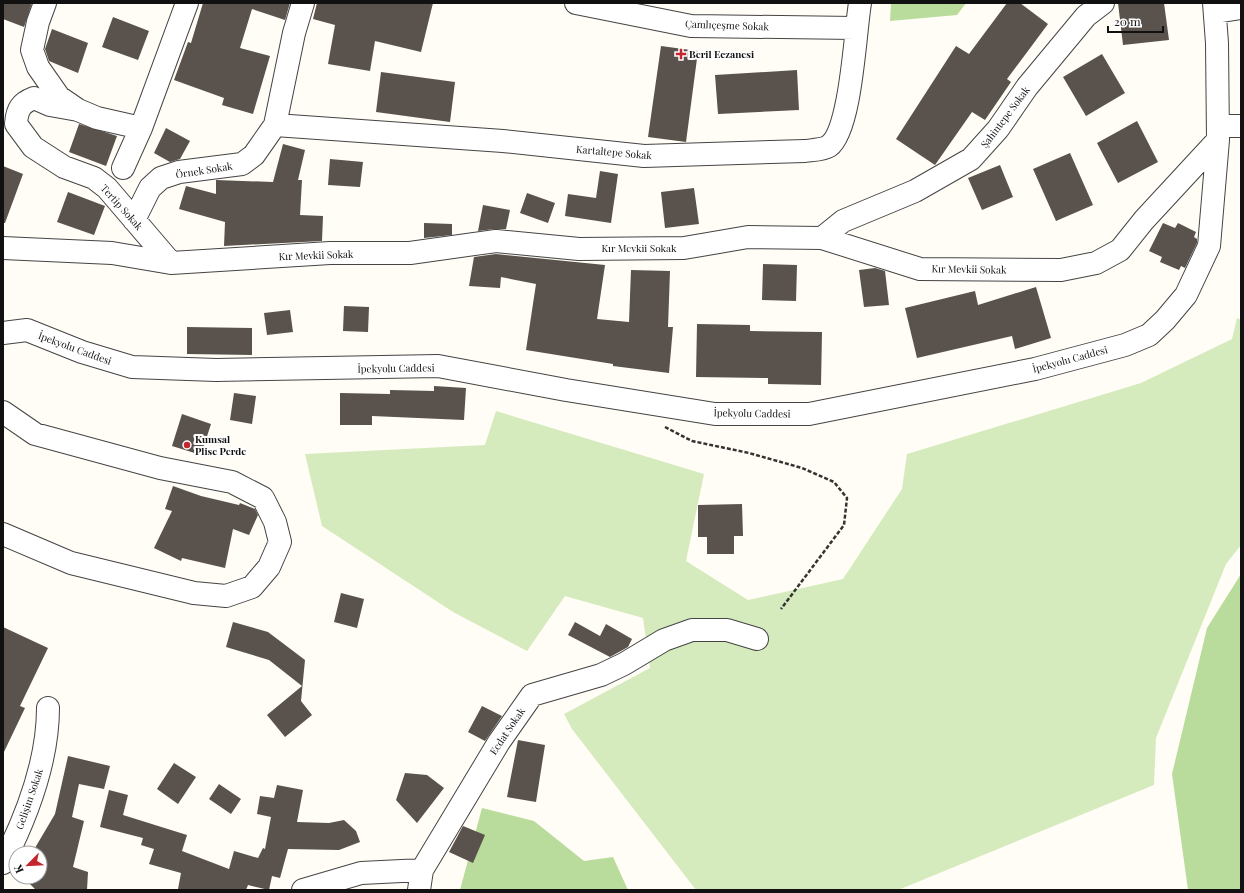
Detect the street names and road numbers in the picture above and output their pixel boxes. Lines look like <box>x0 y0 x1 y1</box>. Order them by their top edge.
street label: Çamlıçeşme Sokak <box>685 17 770 33</box>
street label: Şahintepe Sokak <box>977 83 1033 151</box>
street label: Kartaltepe Sokak <box>576 142 653 162</box>
street label: Örnek Sokak <box>175 159 234 181</box>
street label: Tertip Sokak <box>98 181 147 233</box>
street label: Kır Mevkii Sokak <box>602 241 677 255</box>
street label: Kır Mevkii Sokak <box>278 247 354 263</box>
street label: Kır Mevkii Sokak <box>931 261 1007 277</box>
street label: İpekyolu Caddesi <box>36 328 114 368</box>
street label: İpekyolu Caddesi <box>1031 342 1109 376</box>
street label: İpekyolu Caddesi <box>357 360 435 376</box>
street label: İpekyolu Caddesi <box>713 405 791 421</box>
street label: Ecdat Sokak <box>486 704 528 757</box>
street label: Gelişim Sokak <box>12 766 46 831</box>

